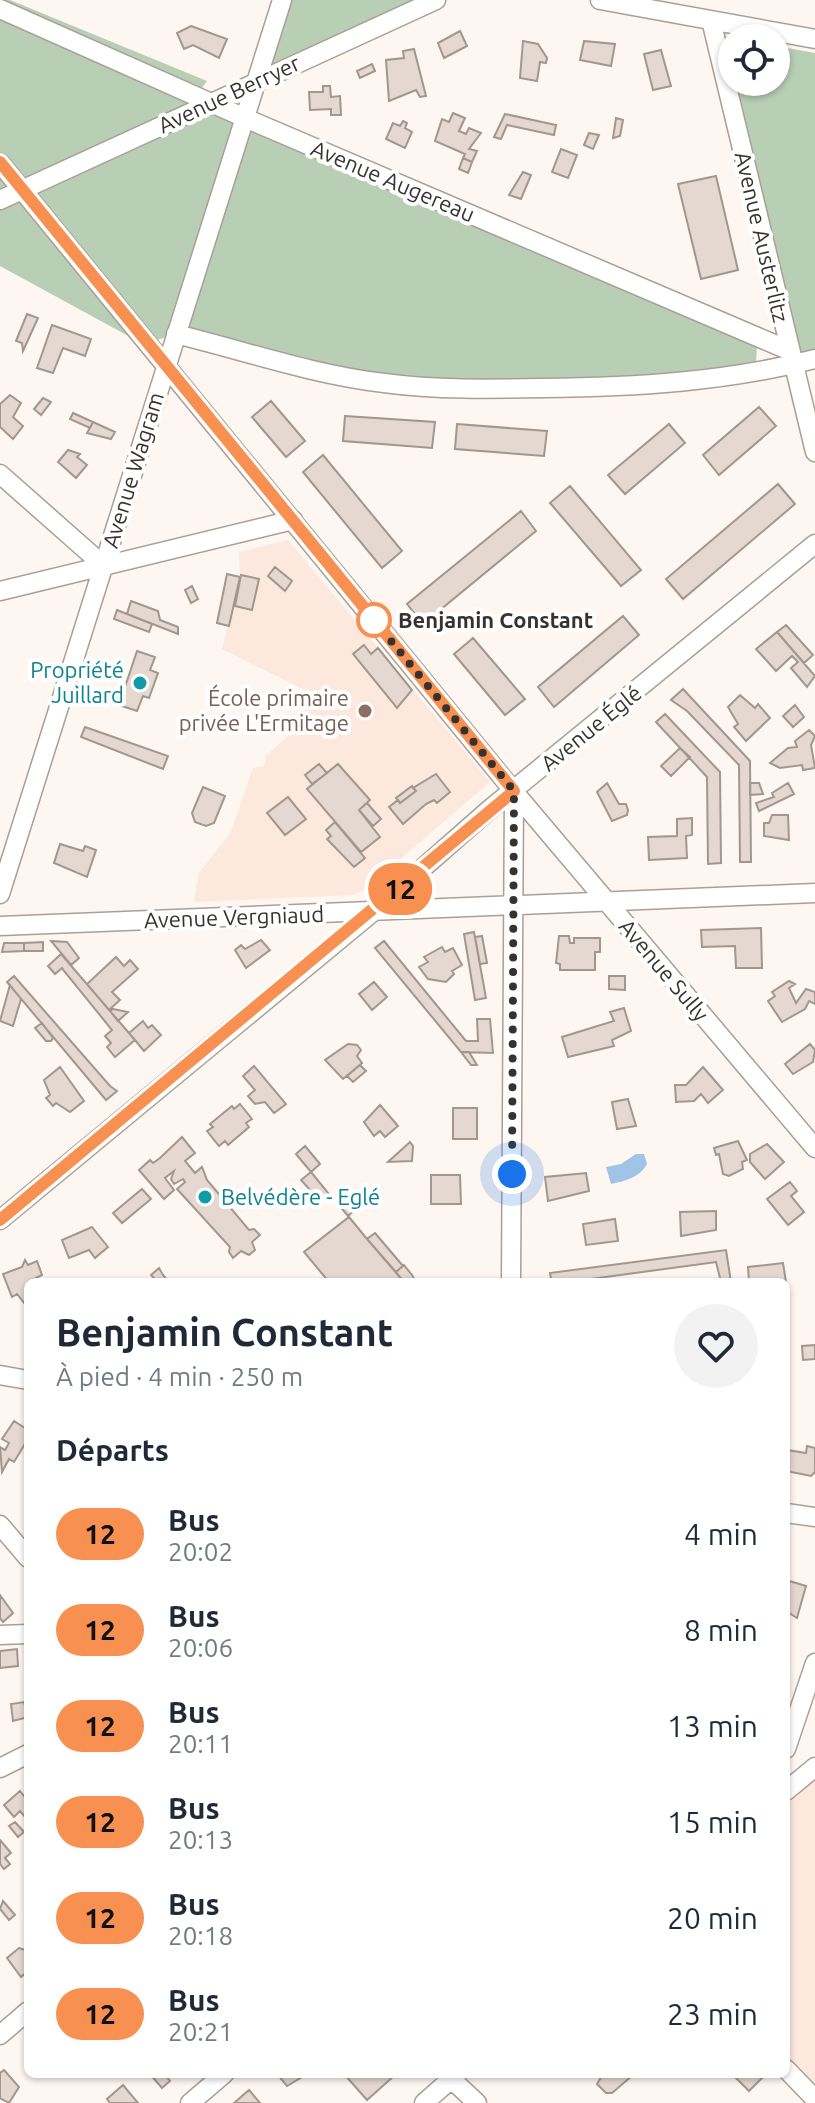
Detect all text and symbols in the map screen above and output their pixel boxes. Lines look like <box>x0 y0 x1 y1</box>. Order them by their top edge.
map controls <box>718 24 790 96</box>
button: locate <box>718 24 790 96</box>
street label: Avenue Berryer <box>154 50 304 137</box>
street label: Avenue Augereau <box>308 135 479 226</box>
street label: Avenue Austerlitz <box>731 149 794 325</box>
street label: Avenue Wagram <box>97 389 168 551</box>
marker: Benjamin Constant <box>357 603 391 637</box>
place label: Benjamin Constant <box>398 607 593 632</box>
place label: Propriété Juillard <box>30 657 124 707</box>
marker: Propriété Juillard <box>131 674 149 692</box>
street label: Avenue Églé <box>535 679 646 776</box>
place label: École primaire privée L'Ermitage <box>179 684 349 735</box>
marker: École primaire privée L'Ermitage <box>356 702 374 720</box>
line badge: 12 <box>364 863 436 915</box>
text: 12 <box>384 873 416 904</box>
street label: Avenue Vergniaud <box>144 901 324 932</box>
street label: Avenue Sully <box>615 914 715 1026</box>
your location <box>492 1154 532 1194</box>
place label: Belvédère - Eglé <box>221 1184 380 1209</box>
marker: Belvédère - Eglé <box>196 1188 214 1206</box>
button: heart <box>674 1304 758 1388</box>
text: Benjamin Constant <box>56 1311 393 1353</box>
text: À pied · 4 min · 250 m <box>56 1362 303 1391</box>
text: Départs <box>56 1433 169 1467</box>
text: Bus <box>168 1503 220 1537</box>
text: 4 min <box>684 1517 758 1551</box>
text: 12 <box>84 1518 116 1549</box>
text: 20:02 <box>168 1537 233 1566</box>
text: Bus <box>168 1599 220 1633</box>
text: 8 min <box>684 1613 758 1647</box>
text: 12 <box>84 1614 116 1645</box>
text: 20:06 <box>168 1633 233 1662</box>
text: Bus <box>168 1695 220 1729</box>
text: 13 min <box>667 1709 758 1743</box>
text: 12 <box>84 1710 116 1741</box>
text: 20:11 <box>168 1729 233 1758</box>
text: Bus <box>168 1791 220 1825</box>
text: 15 min <box>667 1805 758 1839</box>
text: 12 <box>84 1806 116 1837</box>
text: 20:13 <box>168 1825 233 1854</box>
text: Bus <box>168 1887 220 1921</box>
text: 20 min <box>667 1901 758 1935</box>
text: 12 <box>84 1902 116 1933</box>
text: 20:18 <box>168 1921 233 1950</box>
text: Bus <box>168 1983 220 2017</box>
text: 23 min <box>667 1997 758 2031</box>
text: 12 <box>84 1998 116 2029</box>
text: 20:21 <box>168 2017 233 2046</box>

